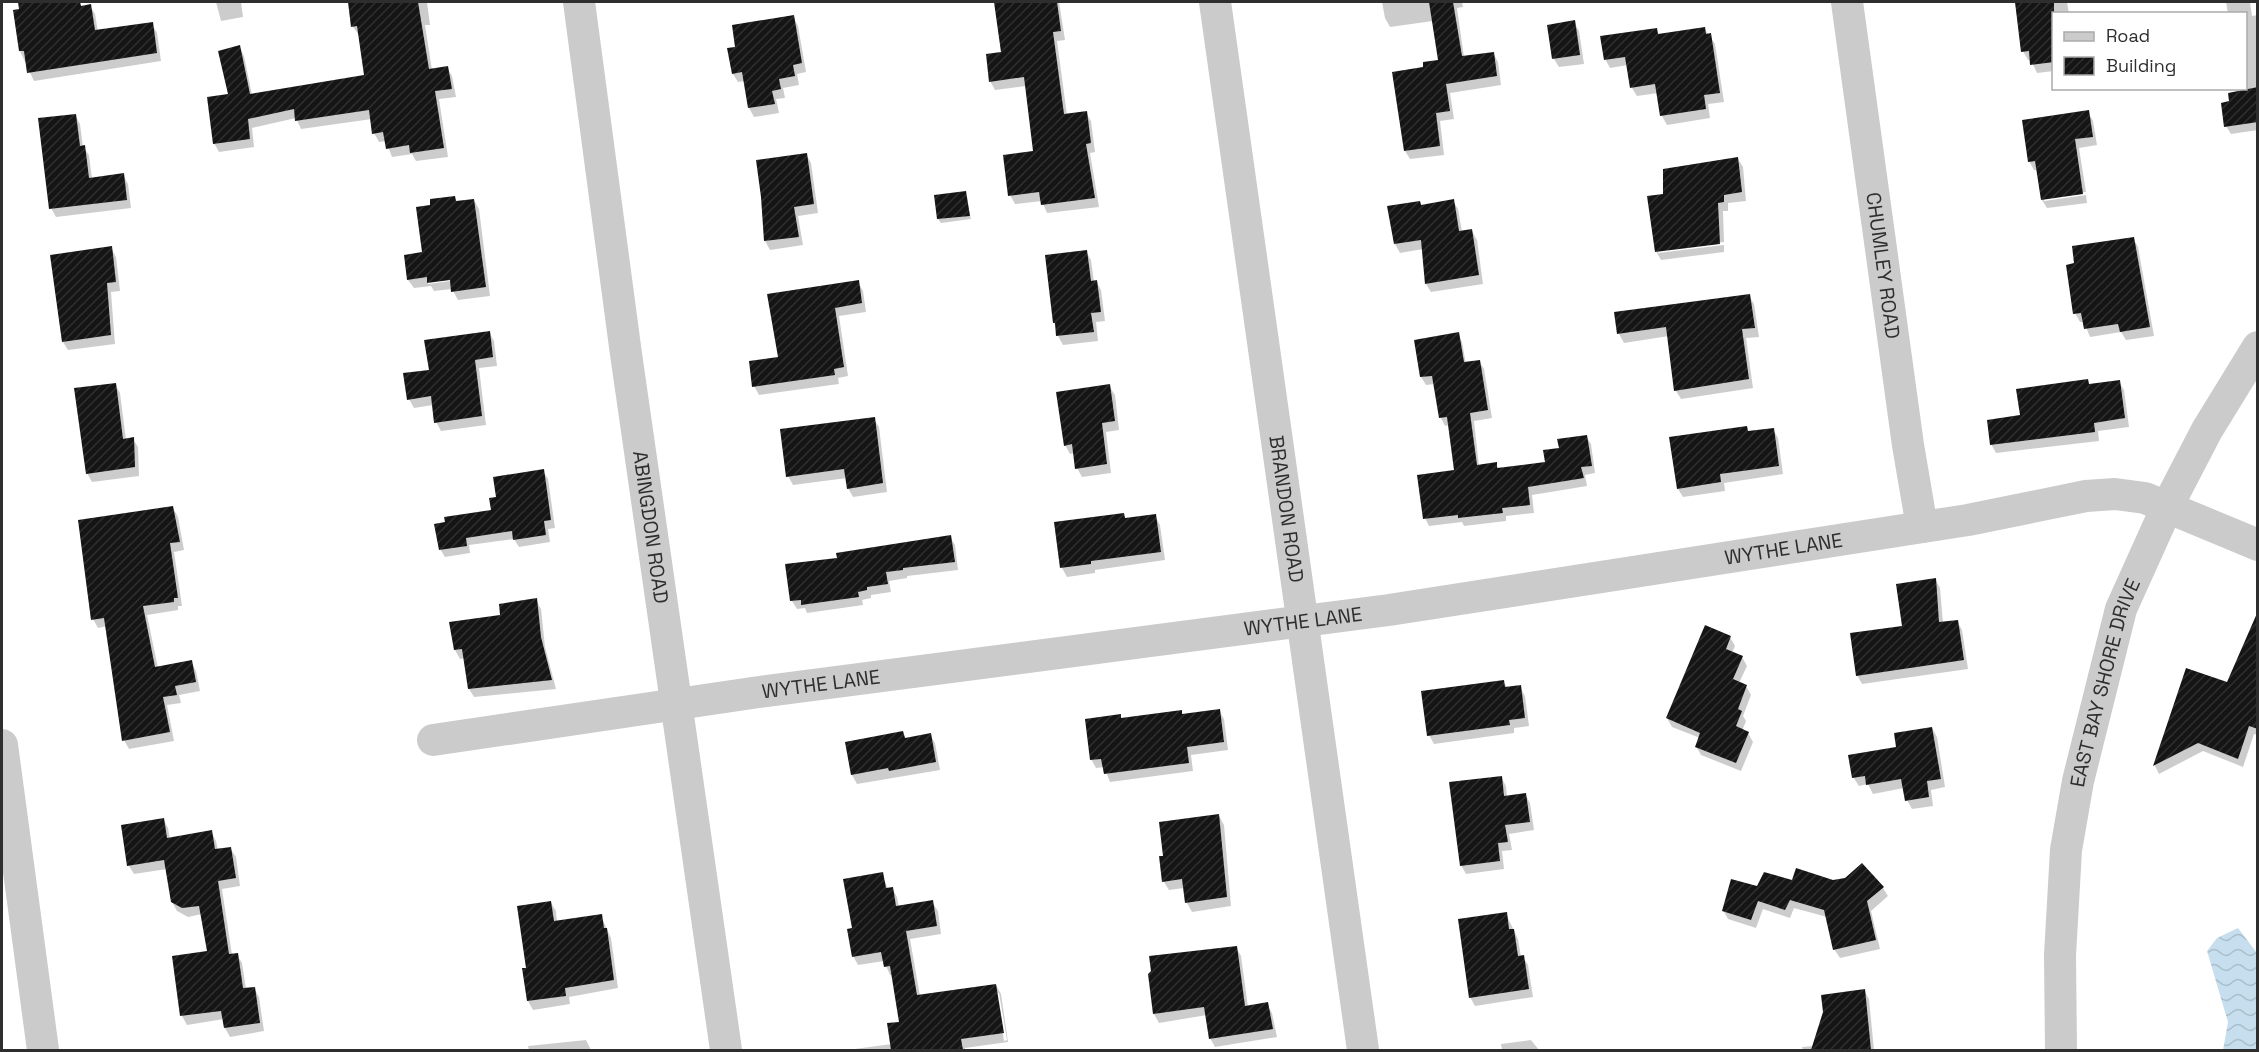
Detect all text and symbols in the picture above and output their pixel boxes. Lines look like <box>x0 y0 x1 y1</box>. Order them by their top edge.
legend <box>2052 12 2247 90</box>
text: Road <box>2106 24 2150 47</box>
text: Building <box>2106 54 2176 77</box>
street label: CHUMLEY ROAD <box>1860 191 1906 340</box>
street label: BRANDON ROAD <box>1263 434 1310 584</box>
street label: ABINGDON ROAD <box>627 449 675 605</box>
street label: WYTHE LANE <box>1723 527 1844 571</box>
street label: EAST BAY SHORE DRIVE <box>2064 574 2146 789</box>
street label: WYTHE LANE <box>1242 601 1364 642</box>
street label: WYTHE LANE <box>760 663 882 705</box>

